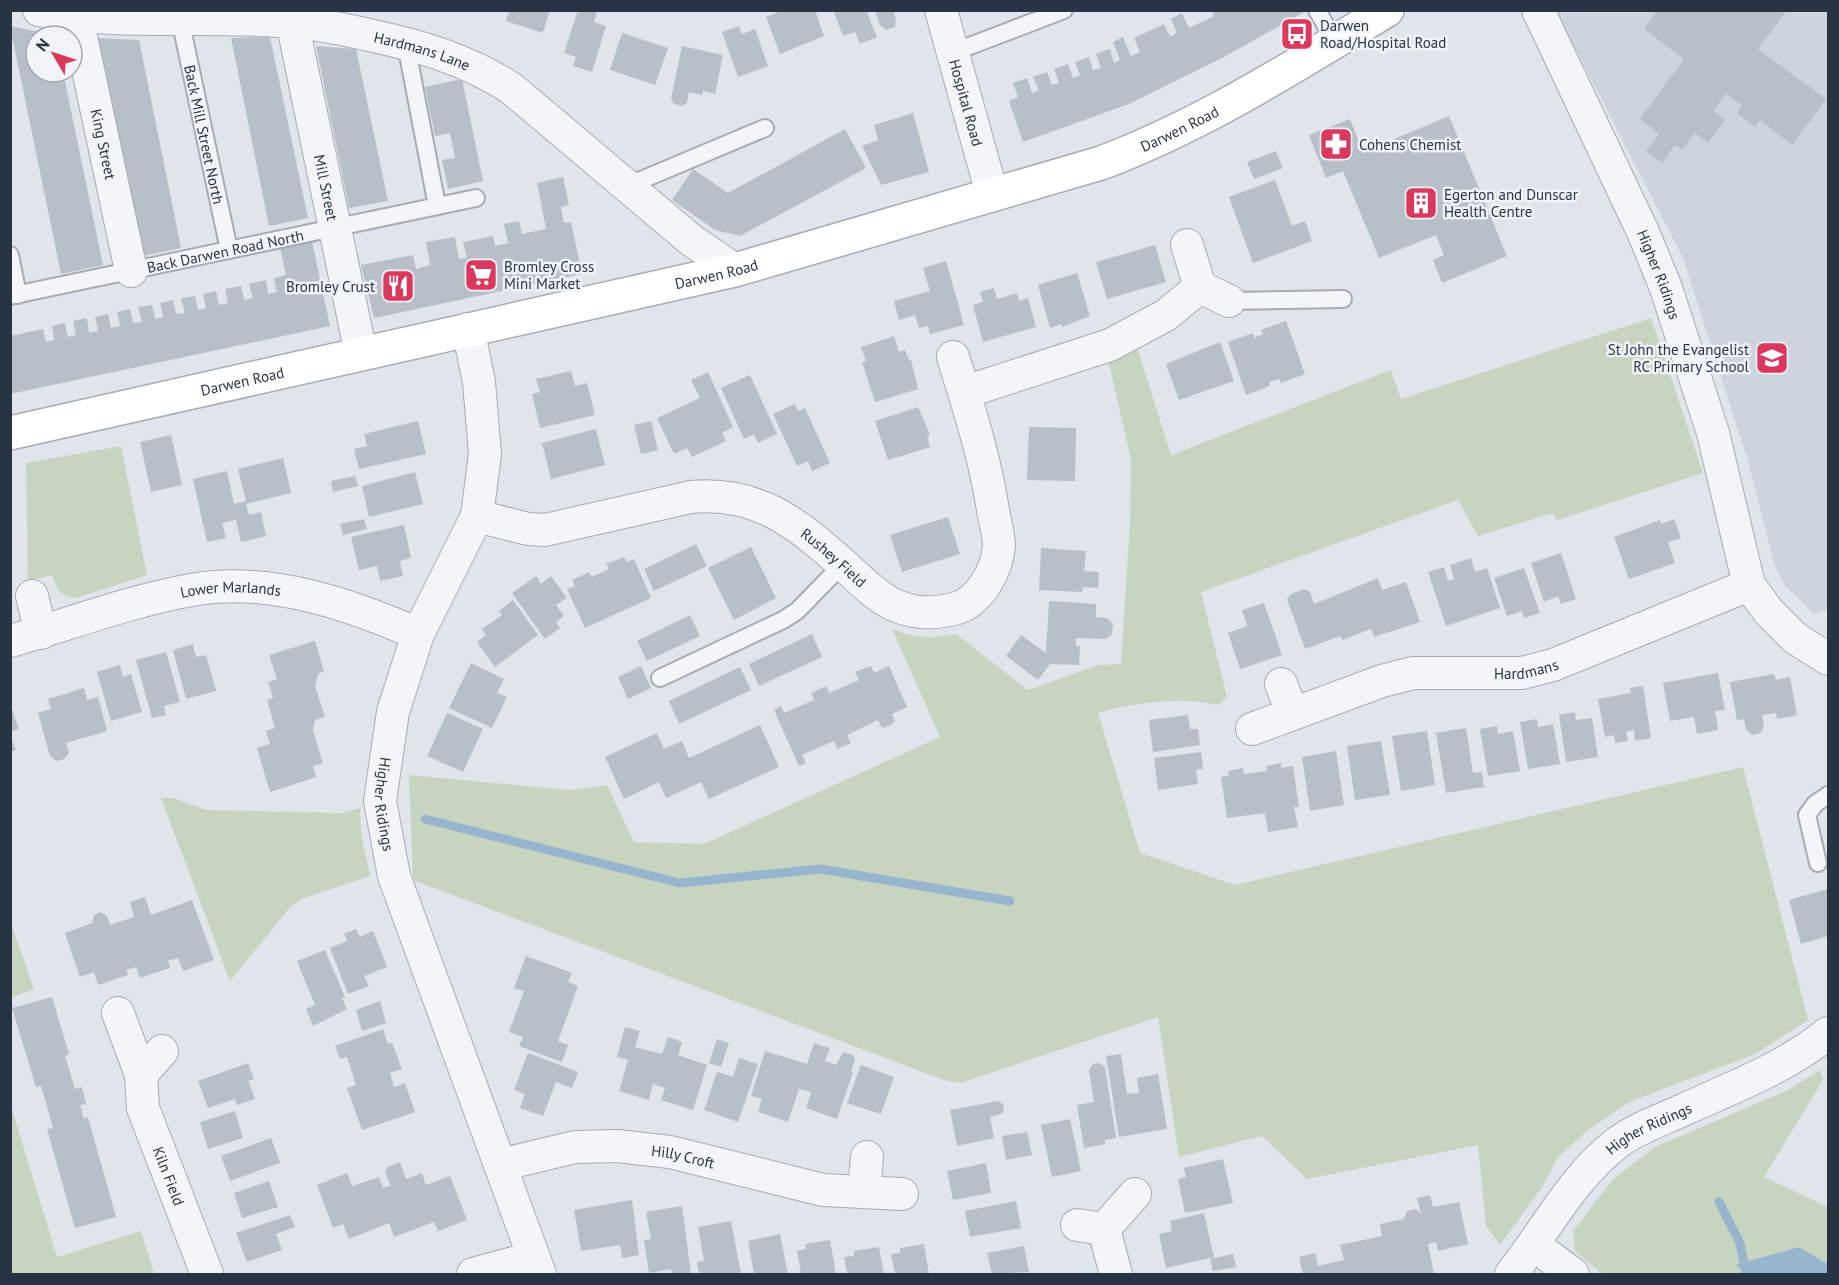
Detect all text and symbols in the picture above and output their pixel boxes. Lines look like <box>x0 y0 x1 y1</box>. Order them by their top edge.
bus stop icon: Darwen Road/Hospital Road <box>1279 16 1315 52</box>
place label: Darwen Road/Hospital Road <box>1320 16 1446 52</box>
north arrow <box>24 24 84 84</box>
street label: Hardmans Lane <box>372 27 473 74</box>
text: N <box>31 34 53 55</box>
street label: Hospital Road <box>946 57 988 148</box>
street label: Back Mill Street North <box>180 63 228 206</box>
street label: Darwen Road <box>1137 101 1222 155</box>
street label: King Street <box>87 107 121 181</box>
pharmacy icon: Cohens Chemist <box>1318 126 1354 162</box>
place label: Cohens Chemist <box>1359 135 1461 154</box>
street label: Mill Street <box>310 153 343 222</box>
building icon: Egerton and Dunscar Health Centre <box>1403 185 1439 221</box>
place label: Egerton and Dunscar Health Centre <box>1444 185 1578 221</box>
street label: Back Darwen Road North <box>145 225 305 276</box>
street label: Higher Ridings <box>1633 227 1685 322</box>
street label: Darwen Road <box>673 254 760 293</box>
supermarket icon: Bromley Cross Mini Market <box>463 257 499 293</box>
place label: Bromley Cross Mini Market <box>504 257 594 293</box>
restaurant icon: Bromley Crust <box>380 268 416 304</box>
place label: Bromley Crust <box>286 277 375 296</box>
place label: St John the Evangelist RC Primary School <box>1608 340 1750 376</box>
school or university icon: St John the Evangelist RC Primary School <box>1754 340 1790 376</box>
street label: Darwen Road <box>199 362 286 399</box>
street label: Rushey Field <box>797 523 871 591</box>
street label: Lower Marlands <box>179 577 282 601</box>
street label: Hardmans <box>1494 654 1561 683</box>
street label: Higher Ridings <box>370 756 399 853</box>
street label: Higher Ridings <box>1601 1098 1695 1158</box>
street label: Hilly Croft <box>650 1140 717 1172</box>
street label: Kiln Field <box>149 1144 189 1208</box>

